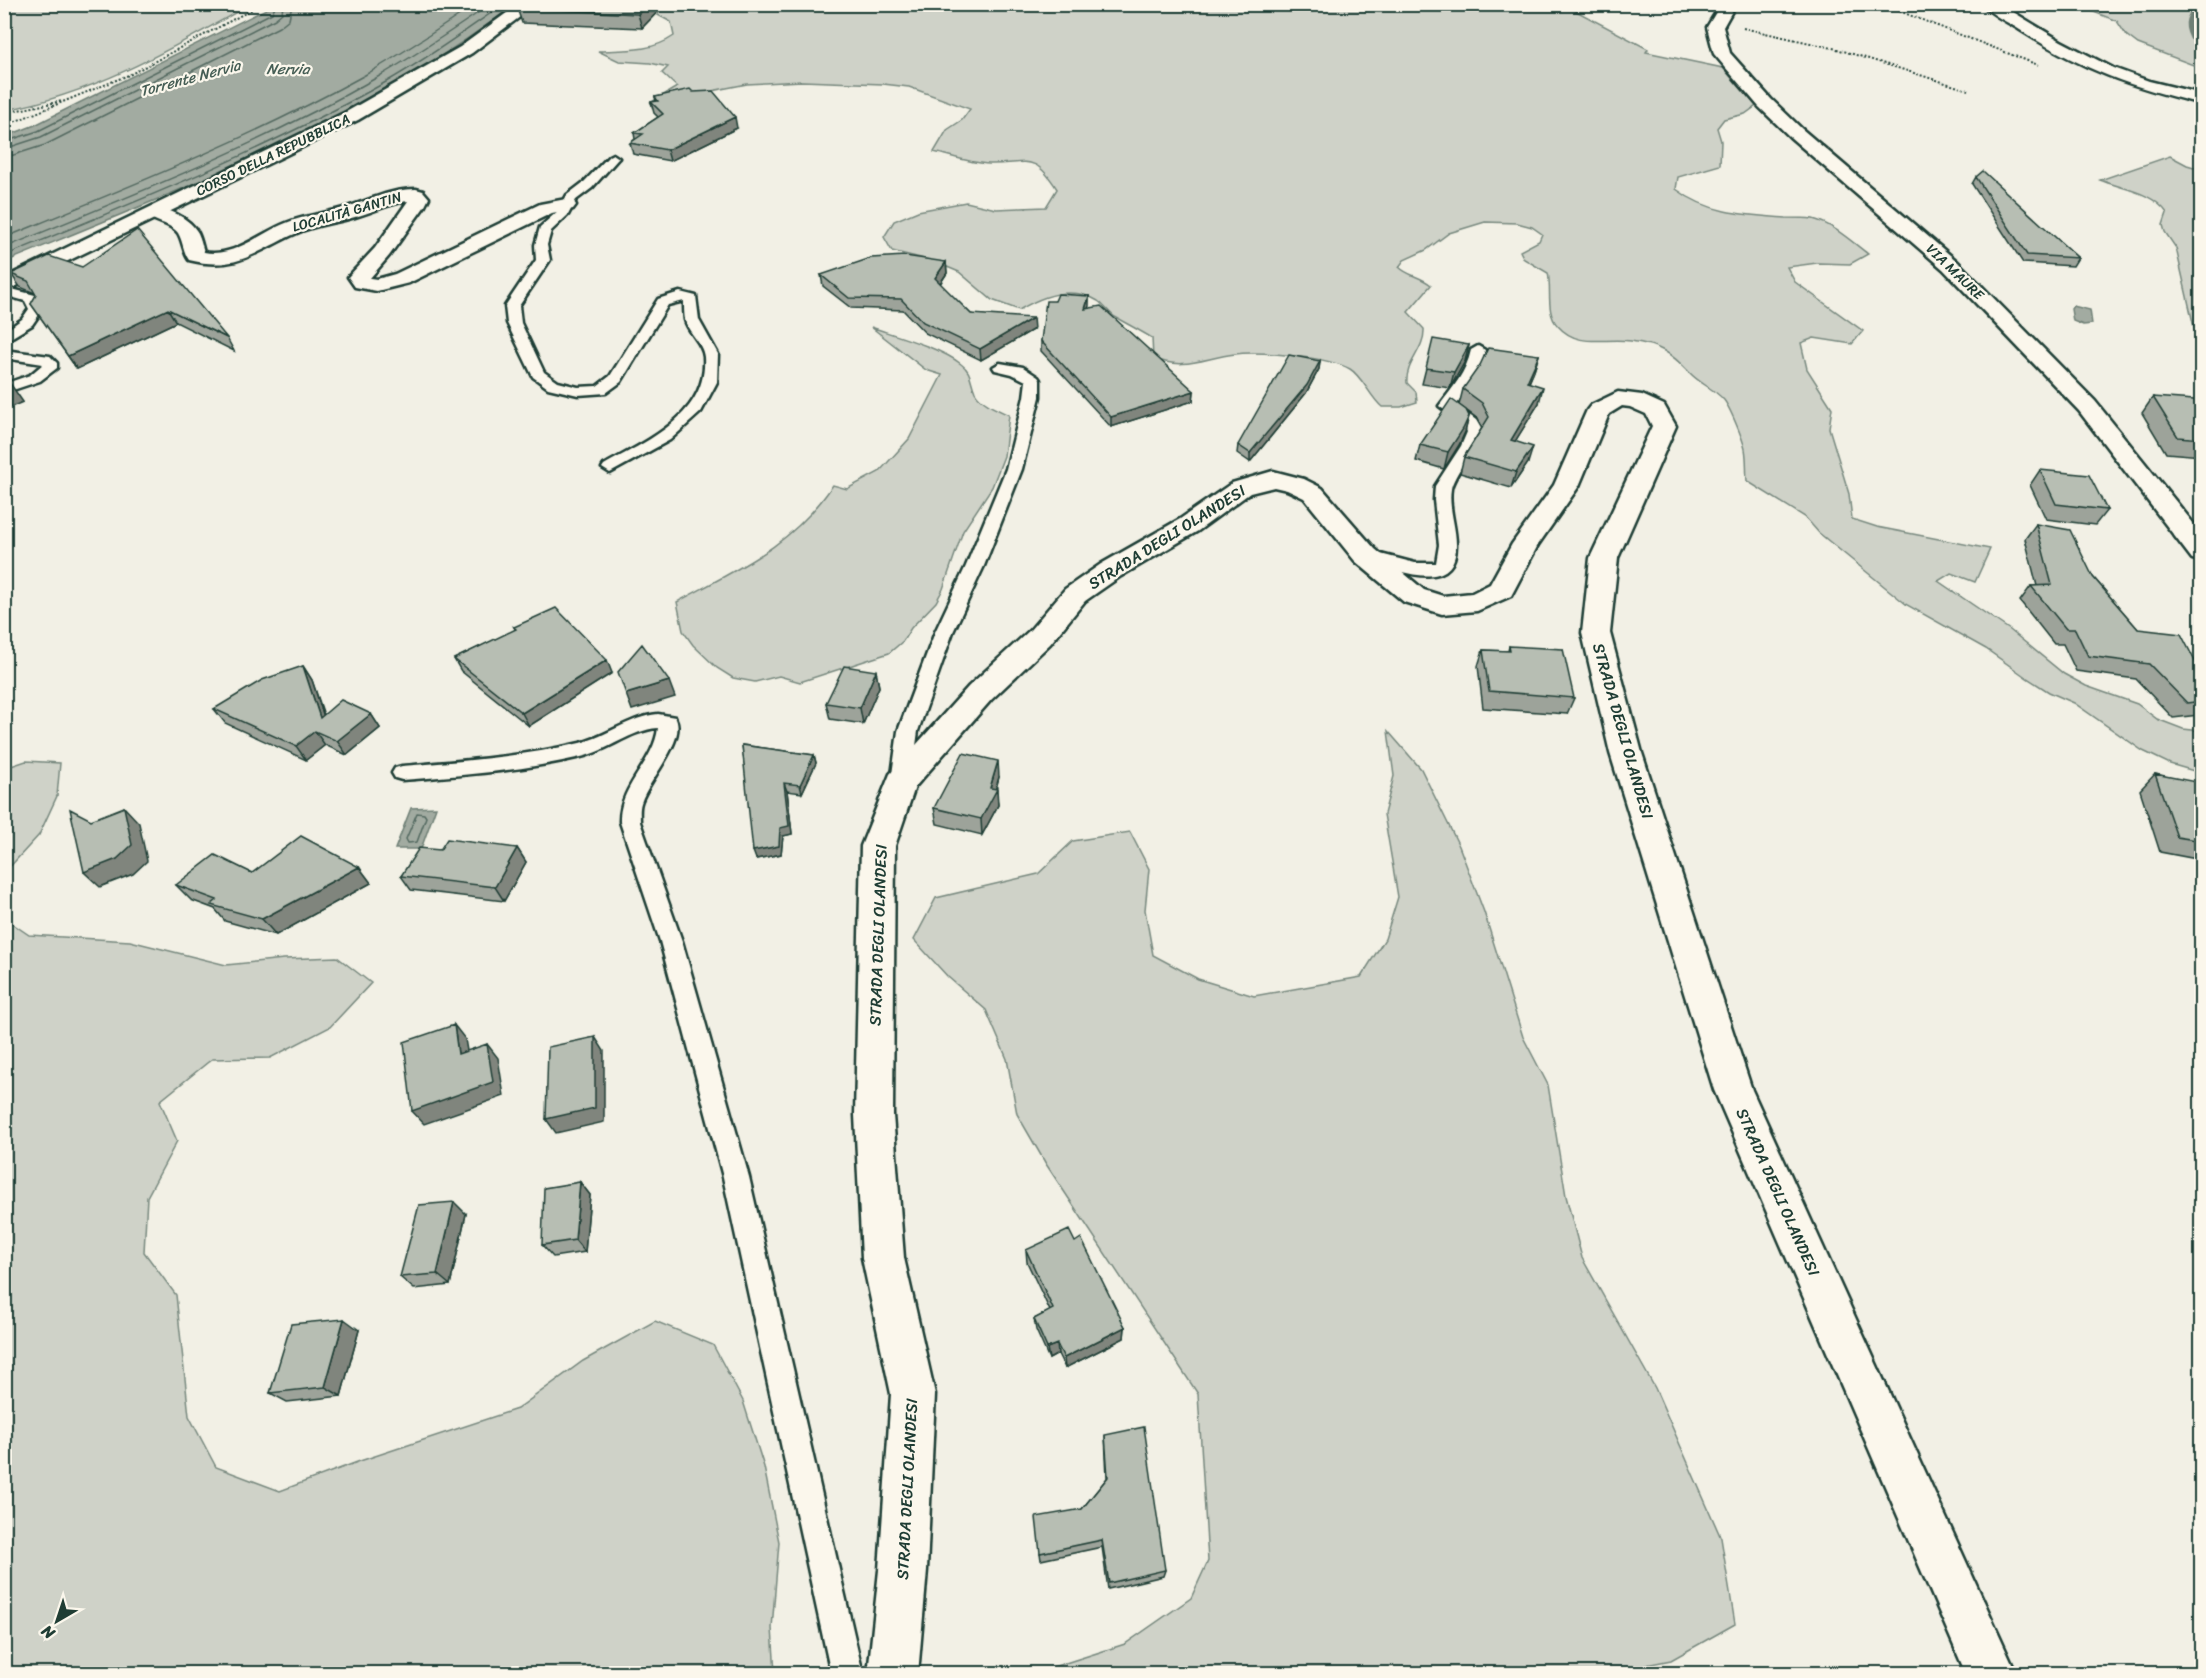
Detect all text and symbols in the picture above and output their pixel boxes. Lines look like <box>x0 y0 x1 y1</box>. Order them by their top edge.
water label: Torrente Nervia <box>137 52 245 104</box>
water label: Nervia <box>267 56 311 82</box>
street label: CORSO DELLA REPUBBLICA <box>192 107 354 203</box>
street label: LOCALITÀ GANTIN <box>289 184 405 240</box>
street label: VIA MAURE <box>1920 238 1991 307</box>
street label: STRADA DEGLI OLANDESI <box>1082 476 1252 597</box>
street label: STRADA DEGLI OLANDESI <box>1584 640 1662 822</box>
street label: STRADA DEGLI OLANDESI <box>860 844 896 1026</box>
street label: STRADA DEGLI OLANDESI <box>1728 1103 1828 1281</box>
street label: STRADA DEGLI OLANDESI <box>888 1397 926 1581</box>
north arrow <box>27 1591 87 1651</box>
text: N <box>34 1617 62 1648</box>

